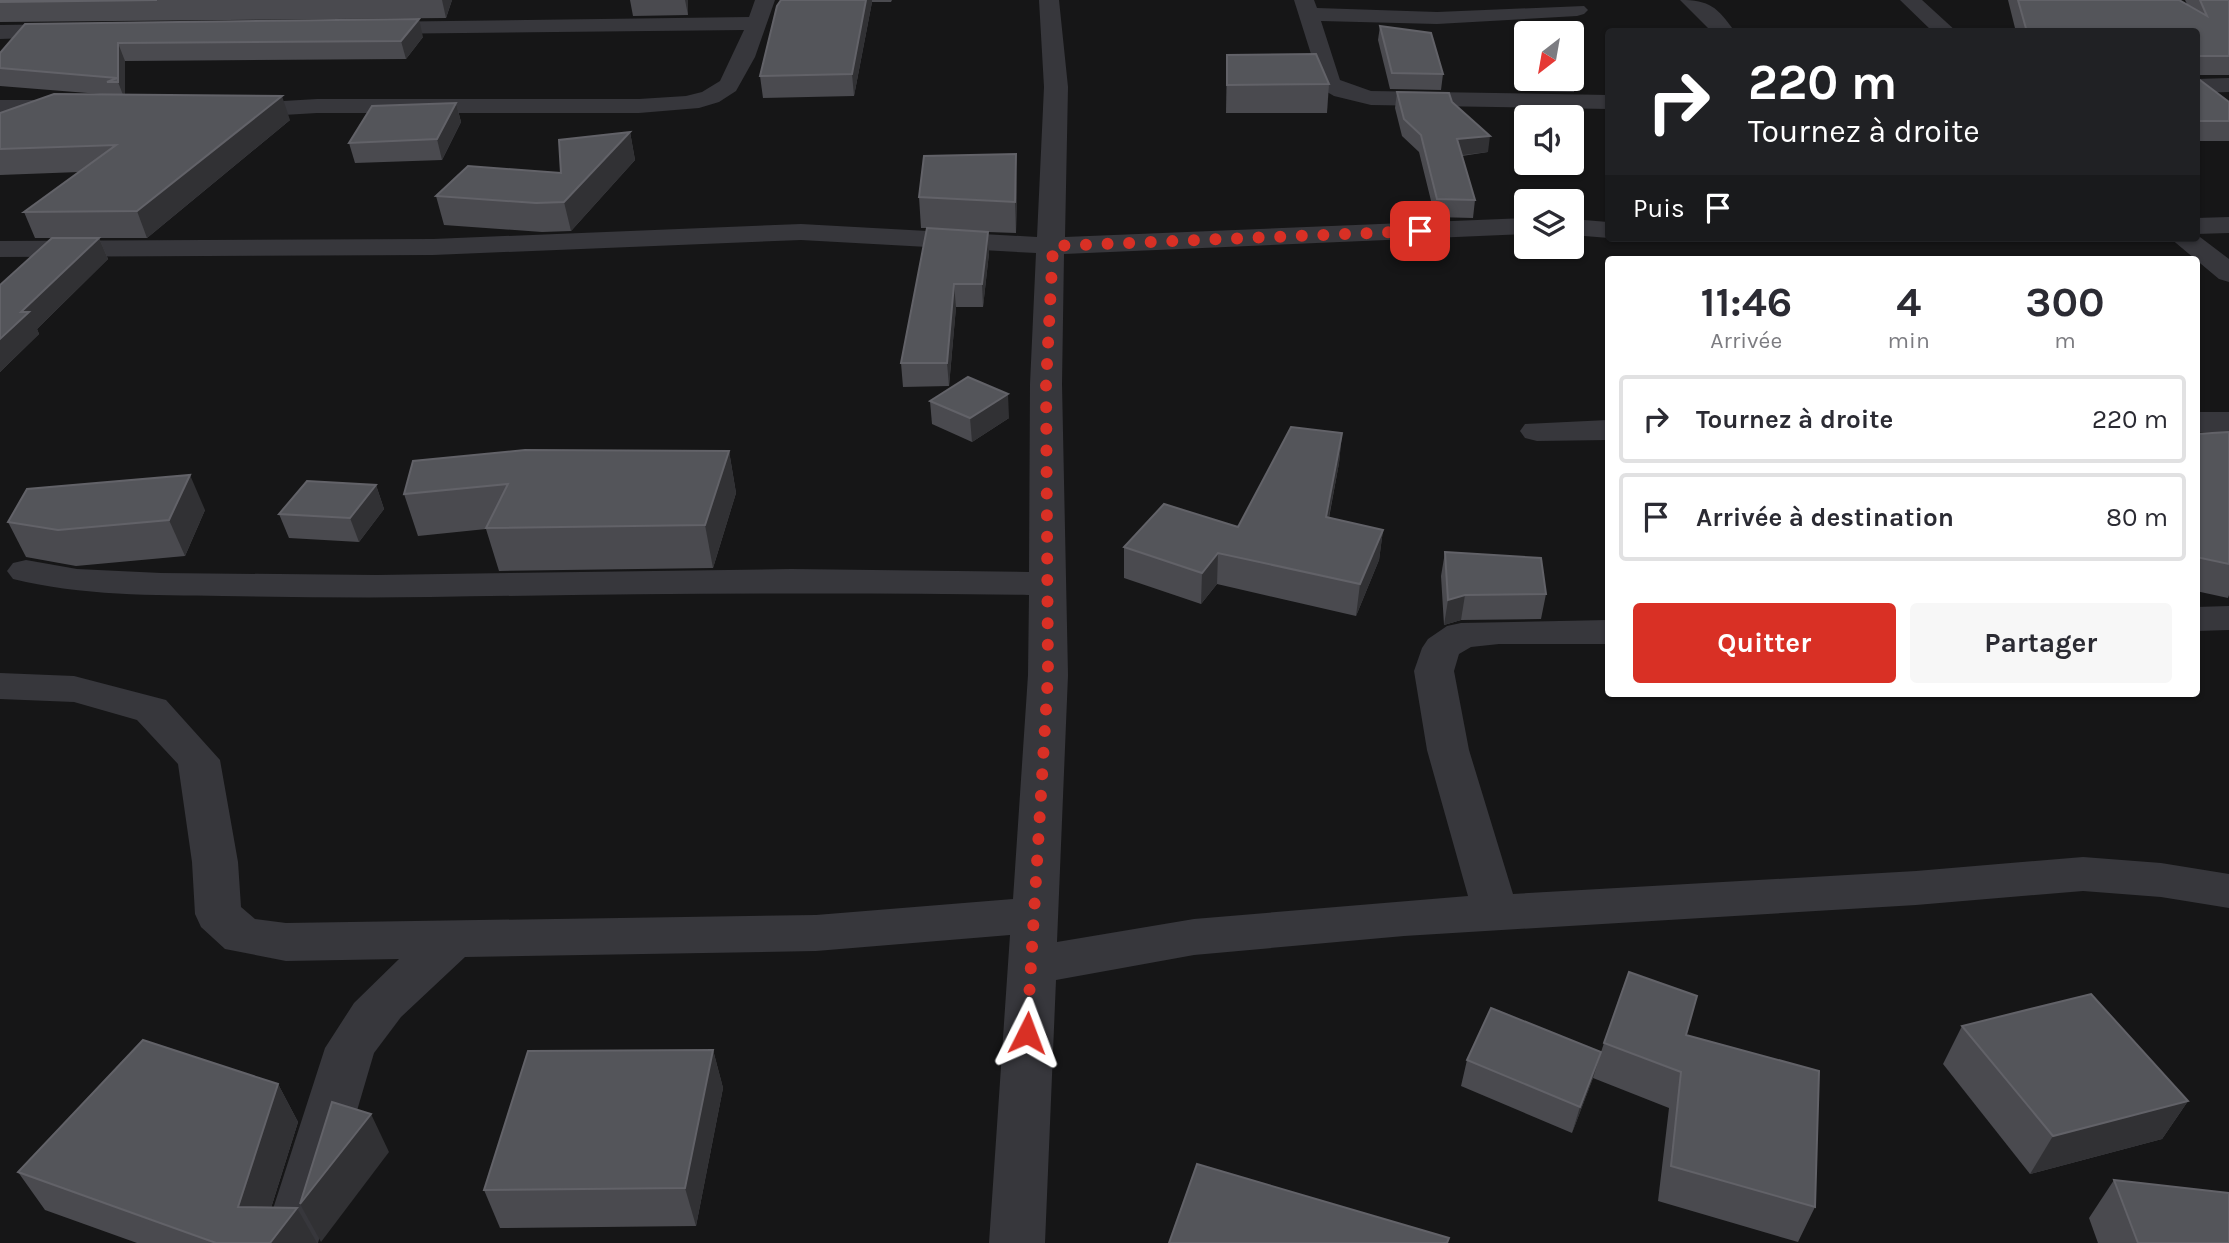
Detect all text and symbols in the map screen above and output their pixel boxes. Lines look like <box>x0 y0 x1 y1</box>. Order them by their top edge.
north arrow <box>1514 21 1584 91</box>
map controls <box>1514 21 1584 259</box>
text: 220 m <box>1748 54 1897 111</box>
icon: right <box>1633 56 1724 147</box>
button: sound <box>1514 105 1584 175</box>
text: Tournez à droite <box>1748 113 1980 150</box>
button: layers <box>1514 189 1584 259</box>
icon: arrive <box>1699 189 1737 227</box>
text: Puis <box>1633 193 1685 224</box>
pin <box>1390 201 1450 261</box>
icon: arrive <box>1401 212 1439 250</box>
text: 11:46 <box>1700 277 1792 327</box>
text: 4 <box>1896 277 1921 327</box>
text: 300 <box>2025 277 2105 327</box>
text: Arrivée <box>1710 327 1782 354</box>
text: min <box>1888 327 1930 354</box>
text: m <box>2054 327 2076 354</box>
icon: right <box>1637 400 1675 438</box>
text: Tournez à droite <box>1696 404 1893 435</box>
text: 220 m <box>2092 404 2168 435</box>
icon: arrive <box>1637 498 1675 536</box>
text: Arrivée à destination <box>1696 502 1954 533</box>
text: 80 m <box>2106 502 2168 533</box>
button: Quitter <box>1633 603 1896 683</box>
button: Partager <box>1910 603 2172 683</box>
position arrow <box>990 996 1064 1070</box>

